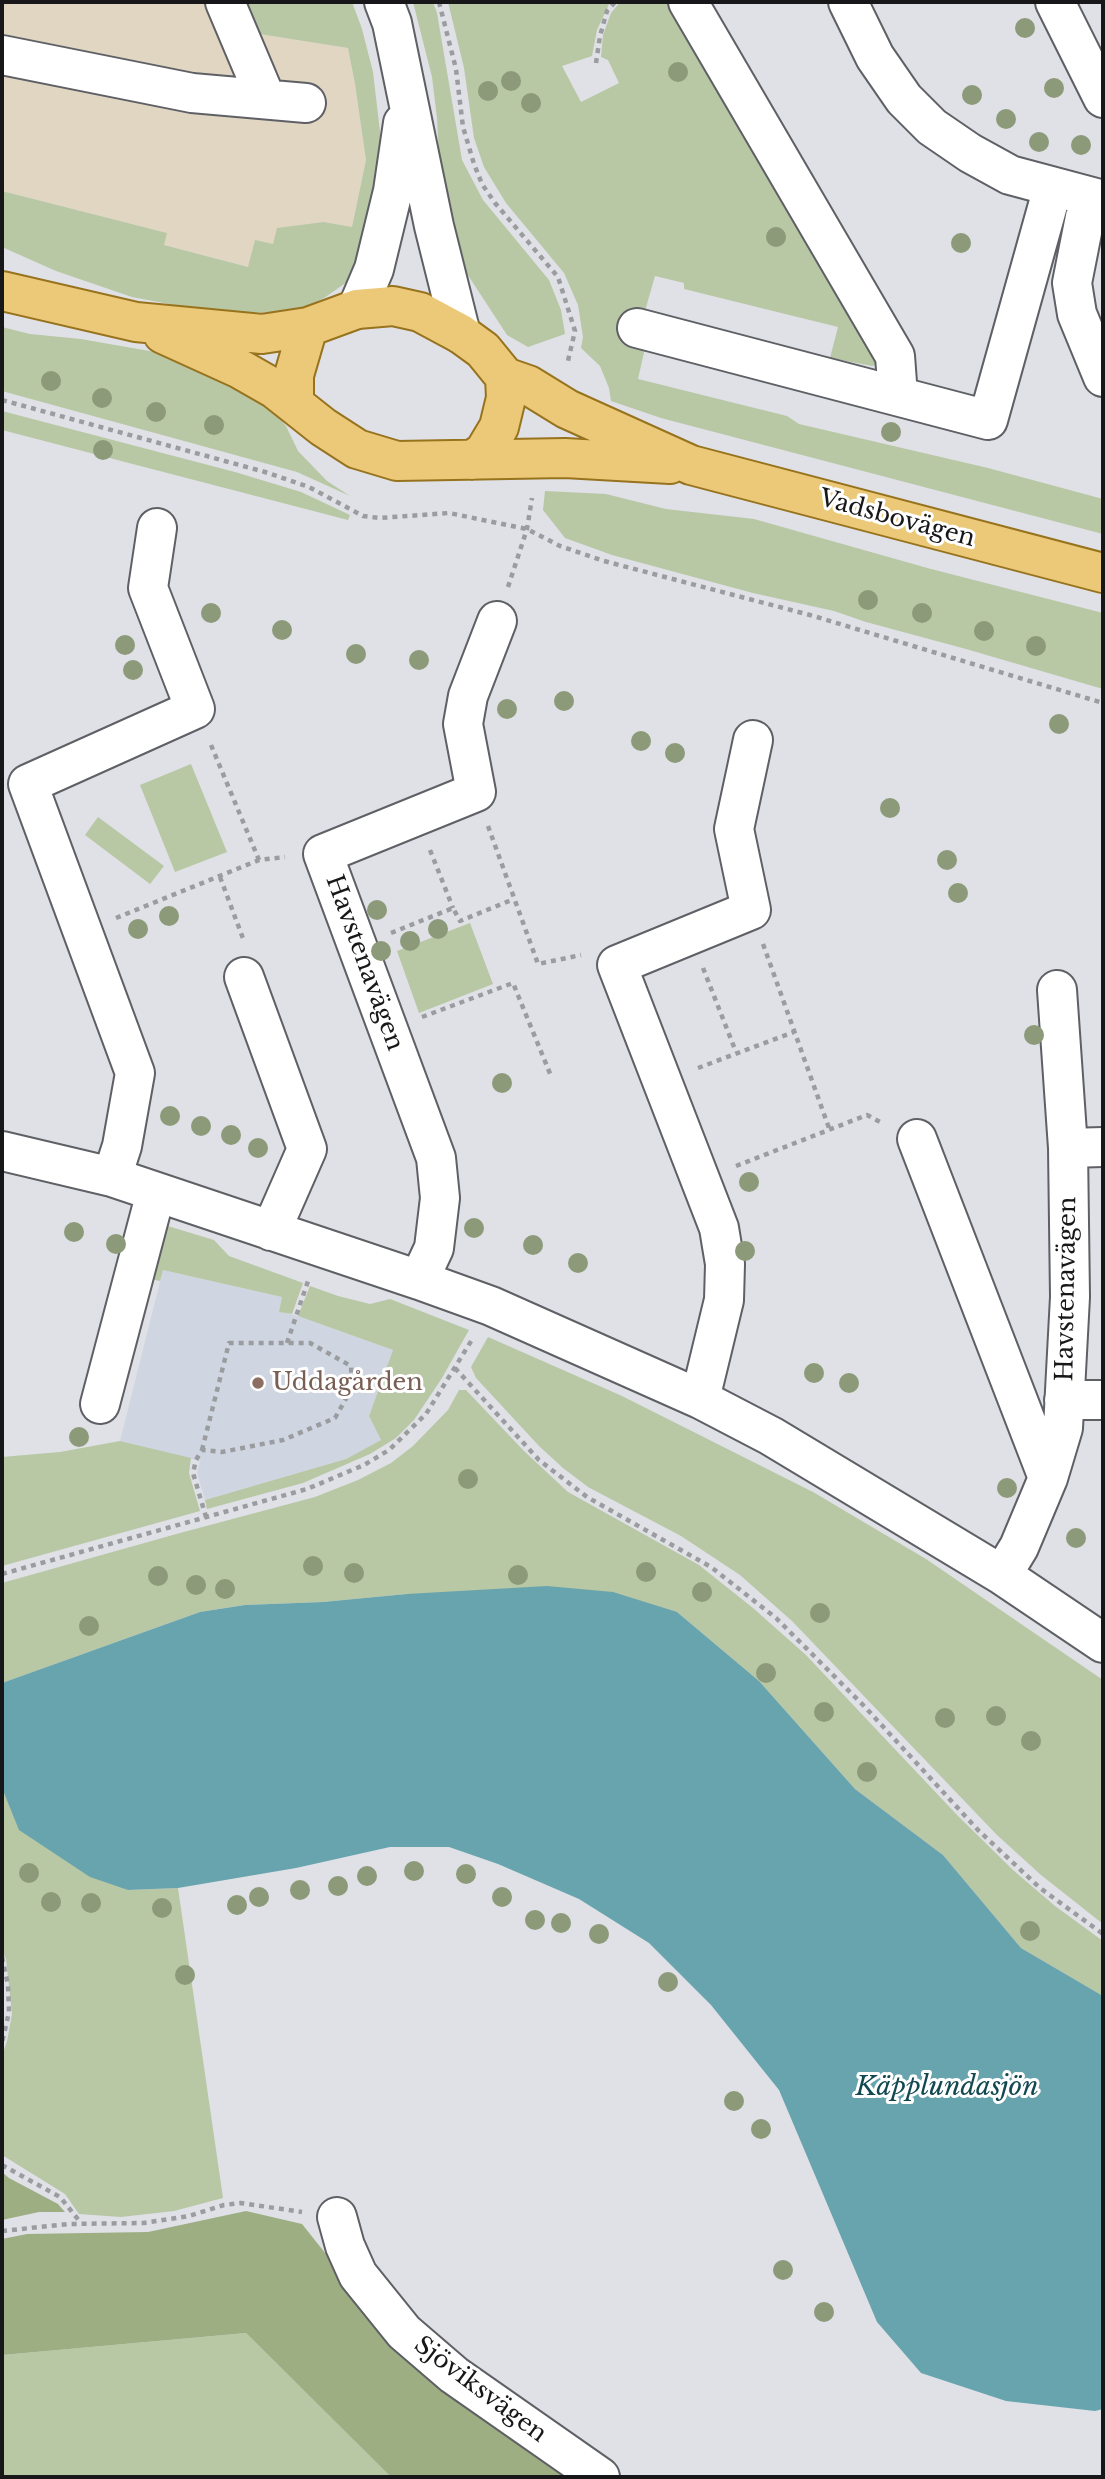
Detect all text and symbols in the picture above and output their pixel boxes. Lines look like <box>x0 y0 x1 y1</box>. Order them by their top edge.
street label: Vadsbovägen <box>816 484 978 554</box>
street label: Havstenavägen <box>319 871 409 1055</box>
street label: Havstenavägen <box>1051 1196 1083 1382</box>
place label: Uddagården <box>272 1369 423 1397</box>
marker: Uddagården <box>250 1375 266 1391</box>
water label: Käpplundasjön <box>856 2072 1038 2104</box>
street label: Sjöviksvägen <box>408 2331 552 2449</box>

